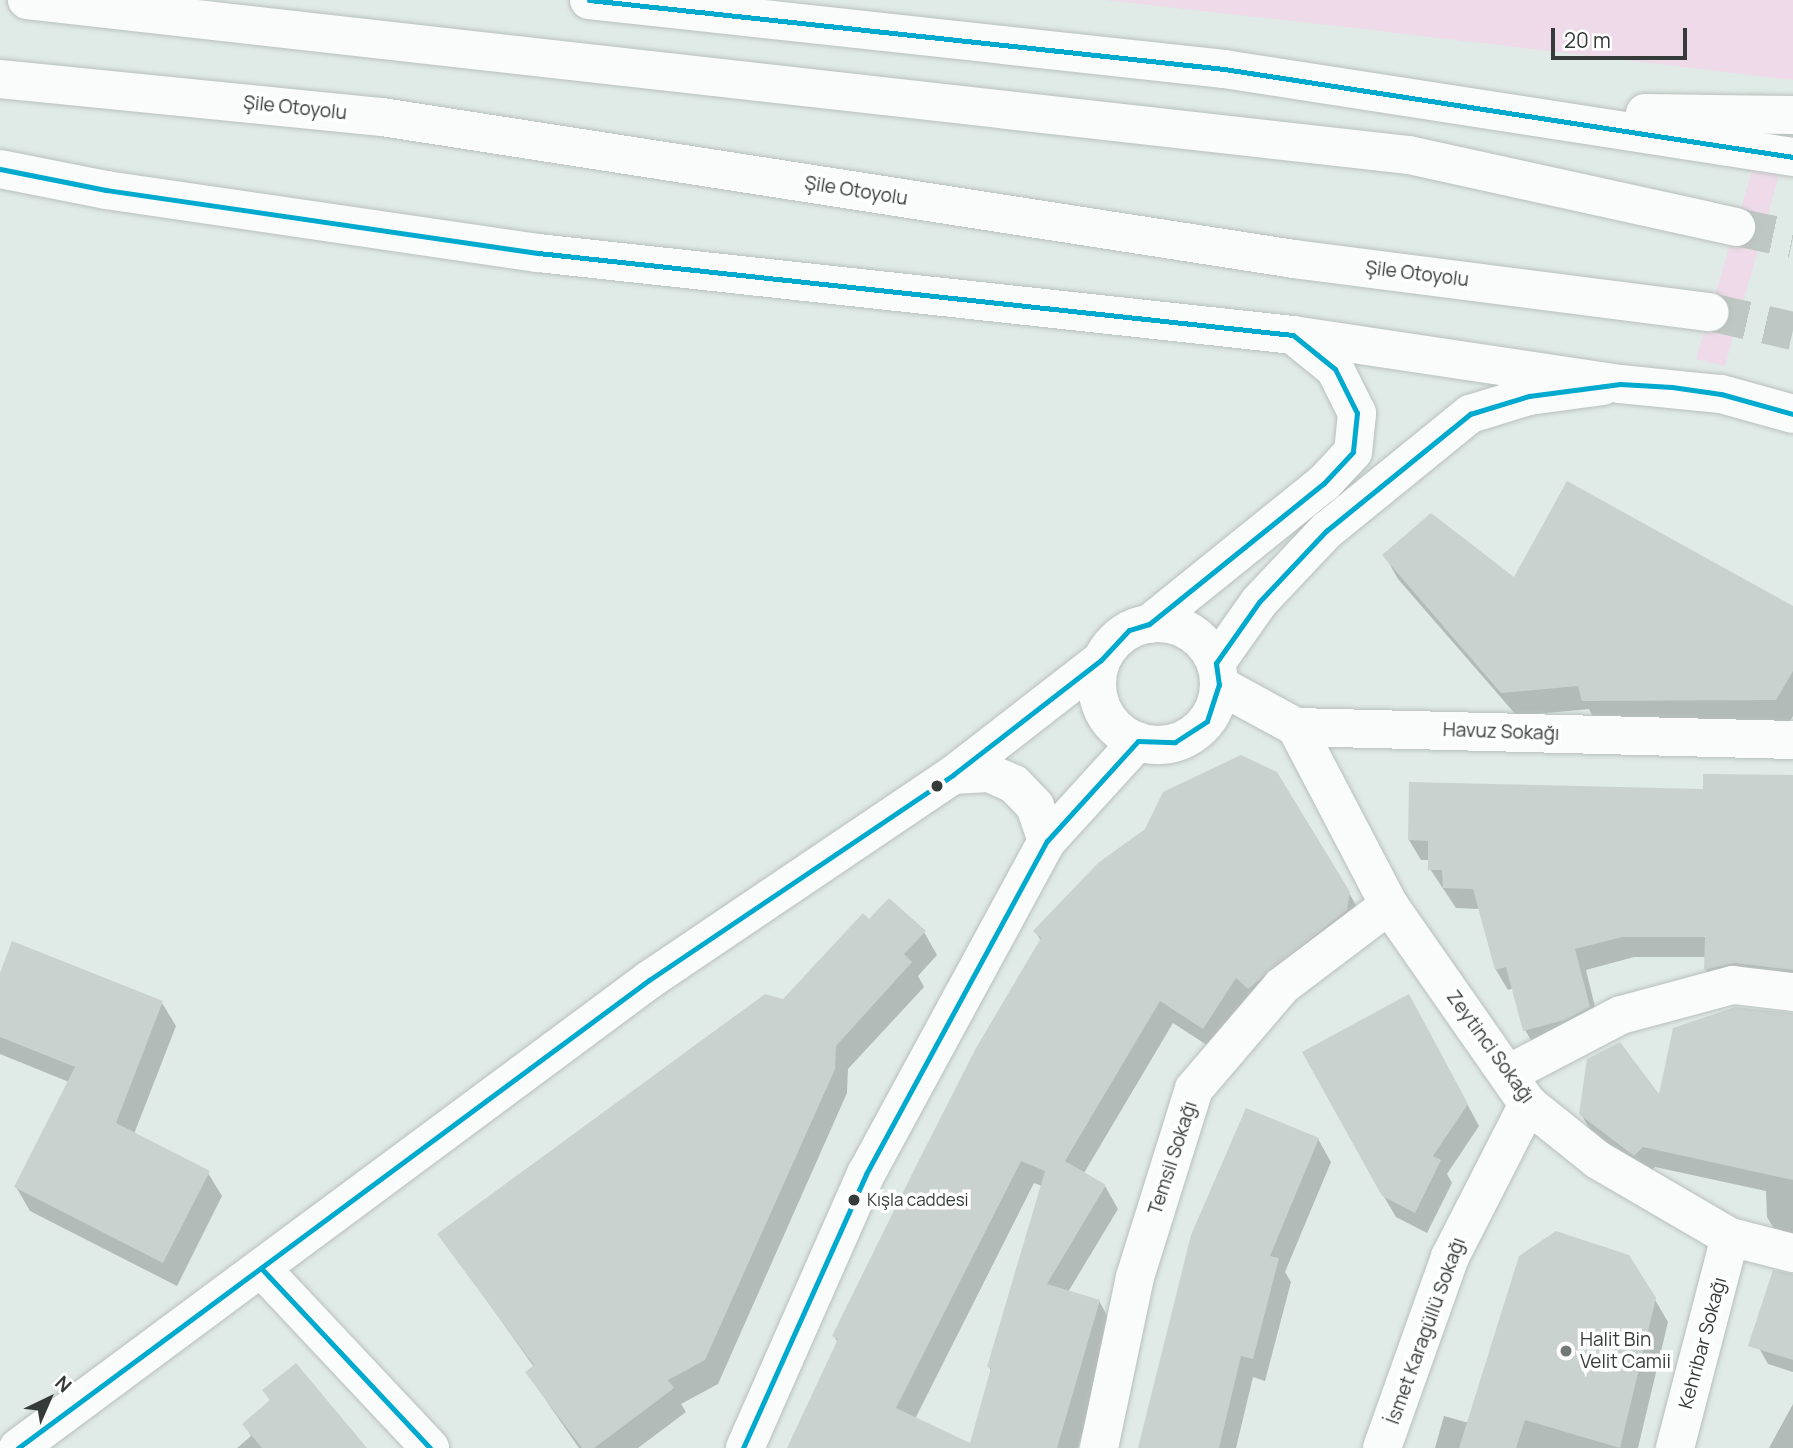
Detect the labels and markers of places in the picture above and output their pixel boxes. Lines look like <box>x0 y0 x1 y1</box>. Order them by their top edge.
unlabelled marker <box>930 779 944 793</box>
place label: Kışla caddesi <box>867 1190 969 1210</box>
marker: Kışla caddesi <box>847 1193 861 1207</box>
place label: Halit Bin Velit Camii <box>1580 1329 1671 1373</box>
marker: Halit Bin Velit Camii <box>1558 1343 1574 1359</box>

